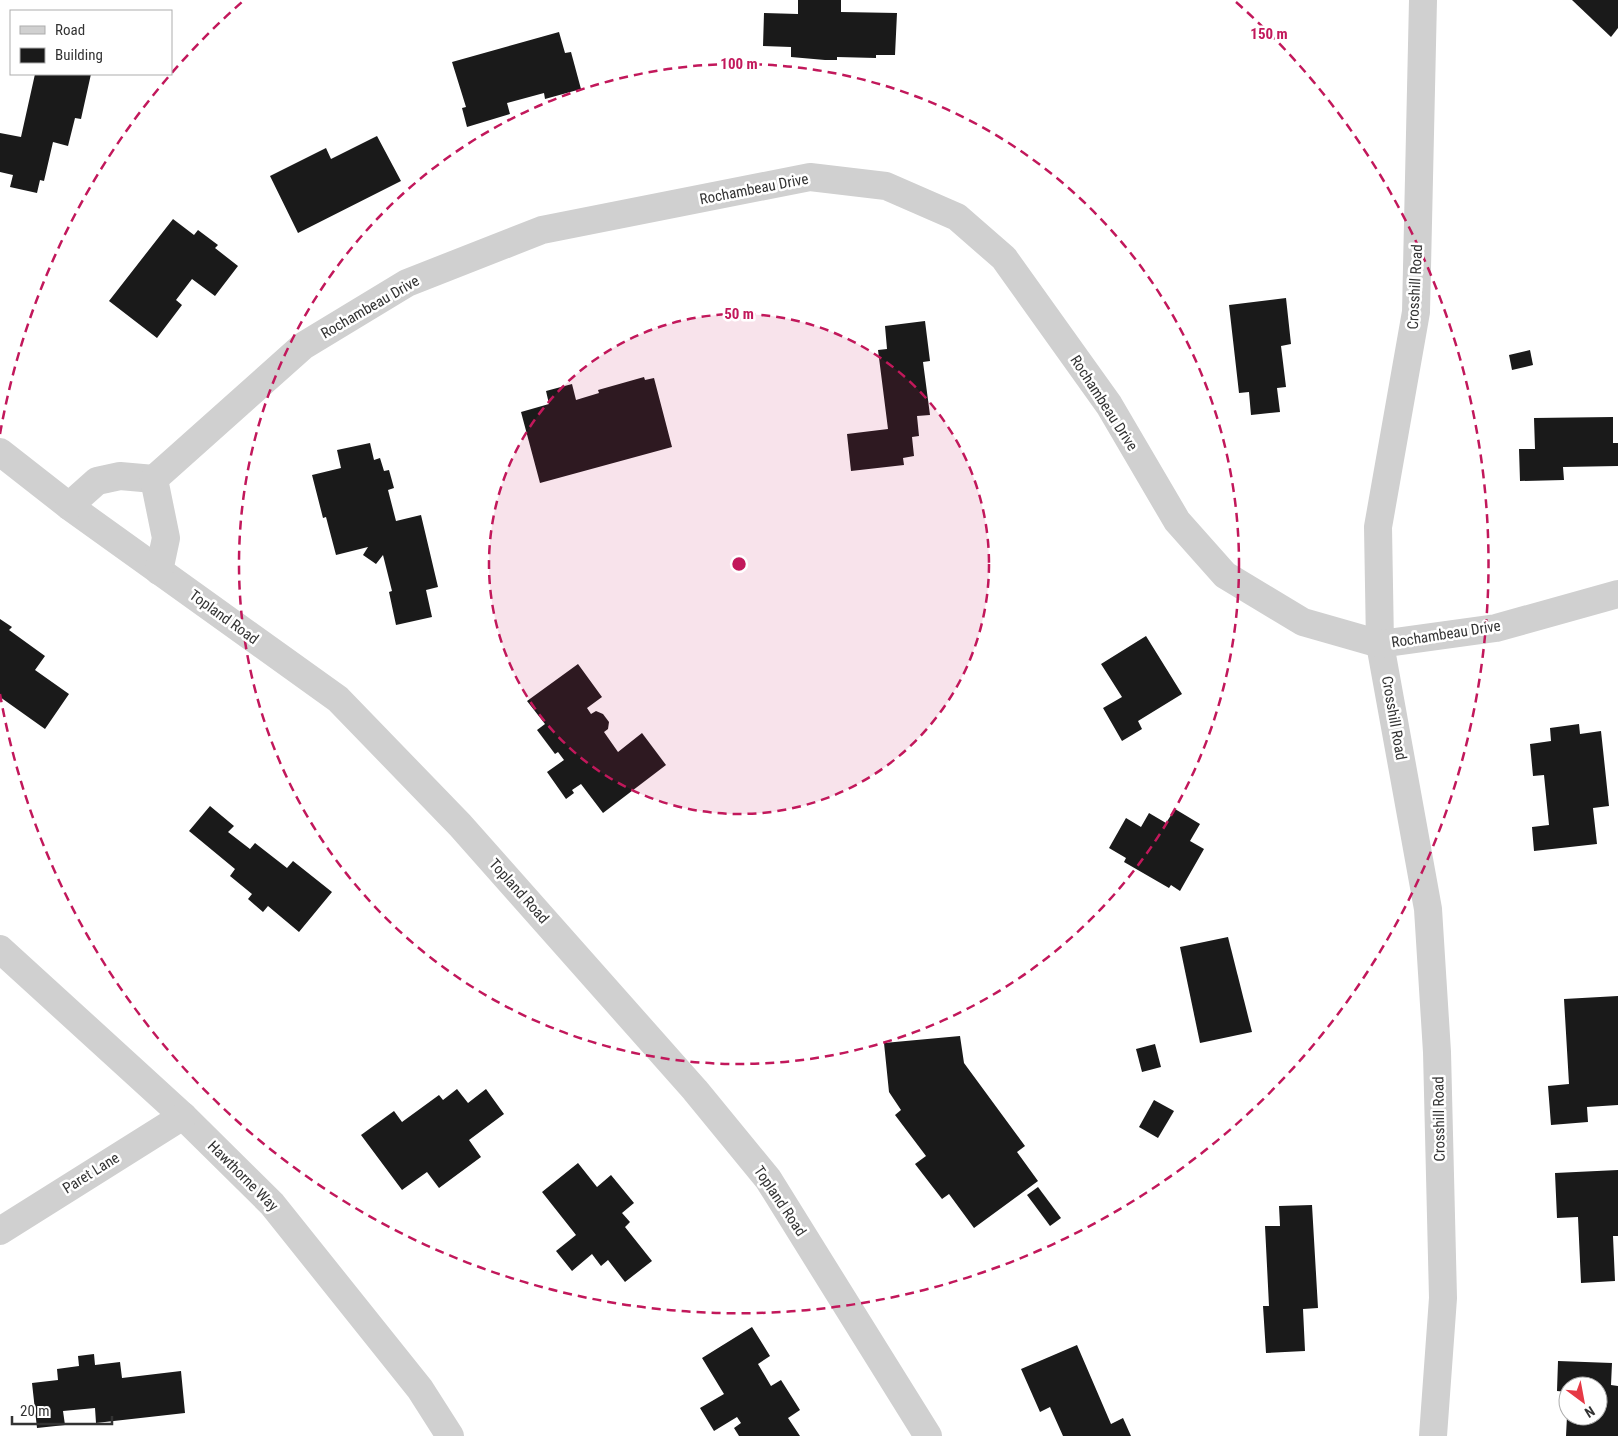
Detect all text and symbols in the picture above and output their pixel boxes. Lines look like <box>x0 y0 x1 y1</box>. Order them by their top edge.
legend <box>10 10 172 75</box>
text: Road <box>55 21 85 39</box>
text: 150 m <box>1250 25 1288 43</box>
text: Building <box>55 46 103 64</box>
text: 100 m <box>720 55 758 73</box>
street label: Rochambeau Drive <box>698 170 810 208</box>
street label: Crosshill Road <box>1404 244 1426 330</box>
street label: Rochambeau Drive <box>318 272 422 342</box>
text: 50 m <box>724 305 754 323</box>
street label: Rochambeau Drive <box>1066 352 1142 454</box>
centre of rings <box>730 555 748 573</box>
street label: Topland Road <box>186 586 262 648</box>
street label: Rochambeau Drive <box>1390 616 1502 652</box>
street label: Crosshill Road <box>1378 674 1410 762</box>
street label: Topland Road <box>485 855 553 927</box>
street label: Crosshill Road <box>1429 1076 1449 1162</box>
street label: Hawthorne Way <box>204 1137 282 1215</box>
street label: Paret Lane <box>59 1149 123 1197</box>
street label: Topland Road <box>750 1162 810 1240</box>
north arrow <box>1558 1376 1608 1426</box>
scale bar <box>12 1394 112 1426</box>
text: 20 m <box>20 1402 50 1420</box>
text: N <box>1582 1403 1598 1421</box>

